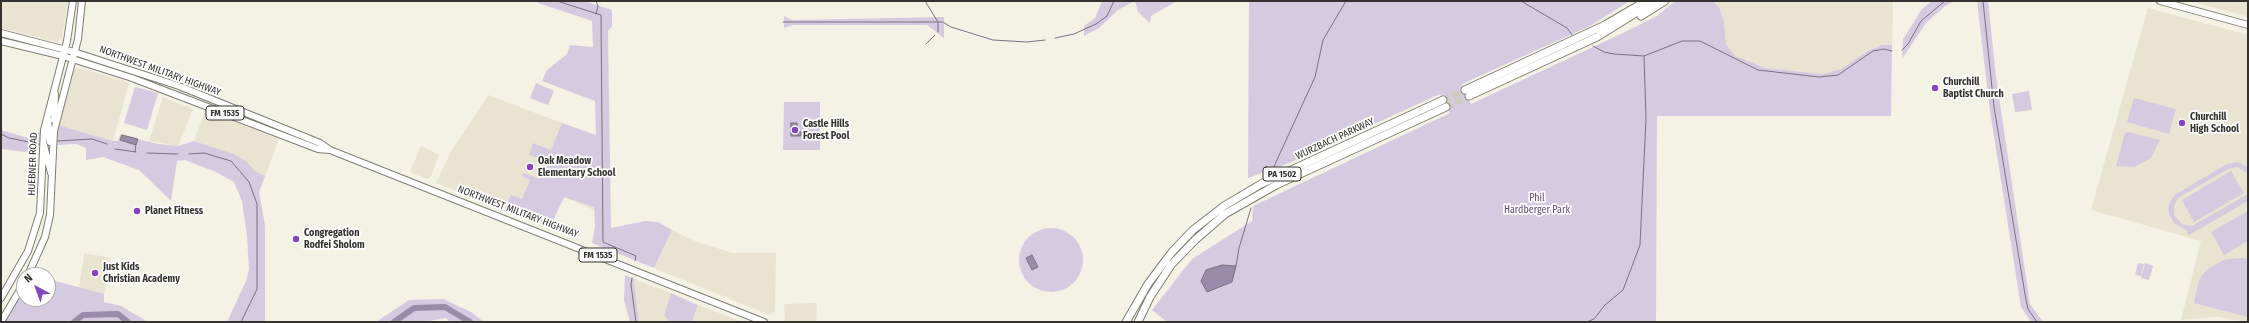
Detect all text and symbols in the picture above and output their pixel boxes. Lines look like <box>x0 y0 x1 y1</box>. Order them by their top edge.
street label: NORTHWEST MILITARY HIGHWAY <box>98 43 222 99</box>
place label: Churchill Baptist Church <box>1943 76 2004 100</box>
marker: Churchill Baptist Church <box>1930 83 1940 93</box>
road number: FM 1535 <box>206 106 244 120</box>
place label: Churchill High School <box>2190 111 2239 134</box>
street label: WURZBACH PARKWAY <box>1294 116 1376 162</box>
place label: Castle Hills Forest Pool <box>803 118 849 142</box>
marker: Churchill High School <box>2177 118 2187 128</box>
marker: Castle Hills Forest Pool <box>790 125 800 135</box>
street label: HUEBNER ROAD <box>26 132 40 196</box>
place label: Oak Meadow Elementary School <box>538 155 615 178</box>
marker: Oak Meadow Elementary School <box>525 162 535 172</box>
road number: PA 1502 <box>1263 167 1301 181</box>
street label: NORTHWEST MILITARY HIGHWAY <box>456 183 580 241</box>
park label: Phil Hardberger Park <box>1504 192 1570 216</box>
place label: Planet Fitness <box>145 205 203 217</box>
marker: Planet Fitness <box>132 206 142 216</box>
place label: Congregation Rodfei Sholom <box>304 227 365 250</box>
marker: Congregation Rodfei Sholom <box>291 234 301 244</box>
road number: FM 1535 <box>579 248 617 262</box>
place label: Just Kids Christian Academy <box>103 261 180 284</box>
north arrow <box>16 267 56 307</box>
marker: Just Kids Christian Academy <box>90 268 100 278</box>
text: N <box>22 271 35 285</box>

